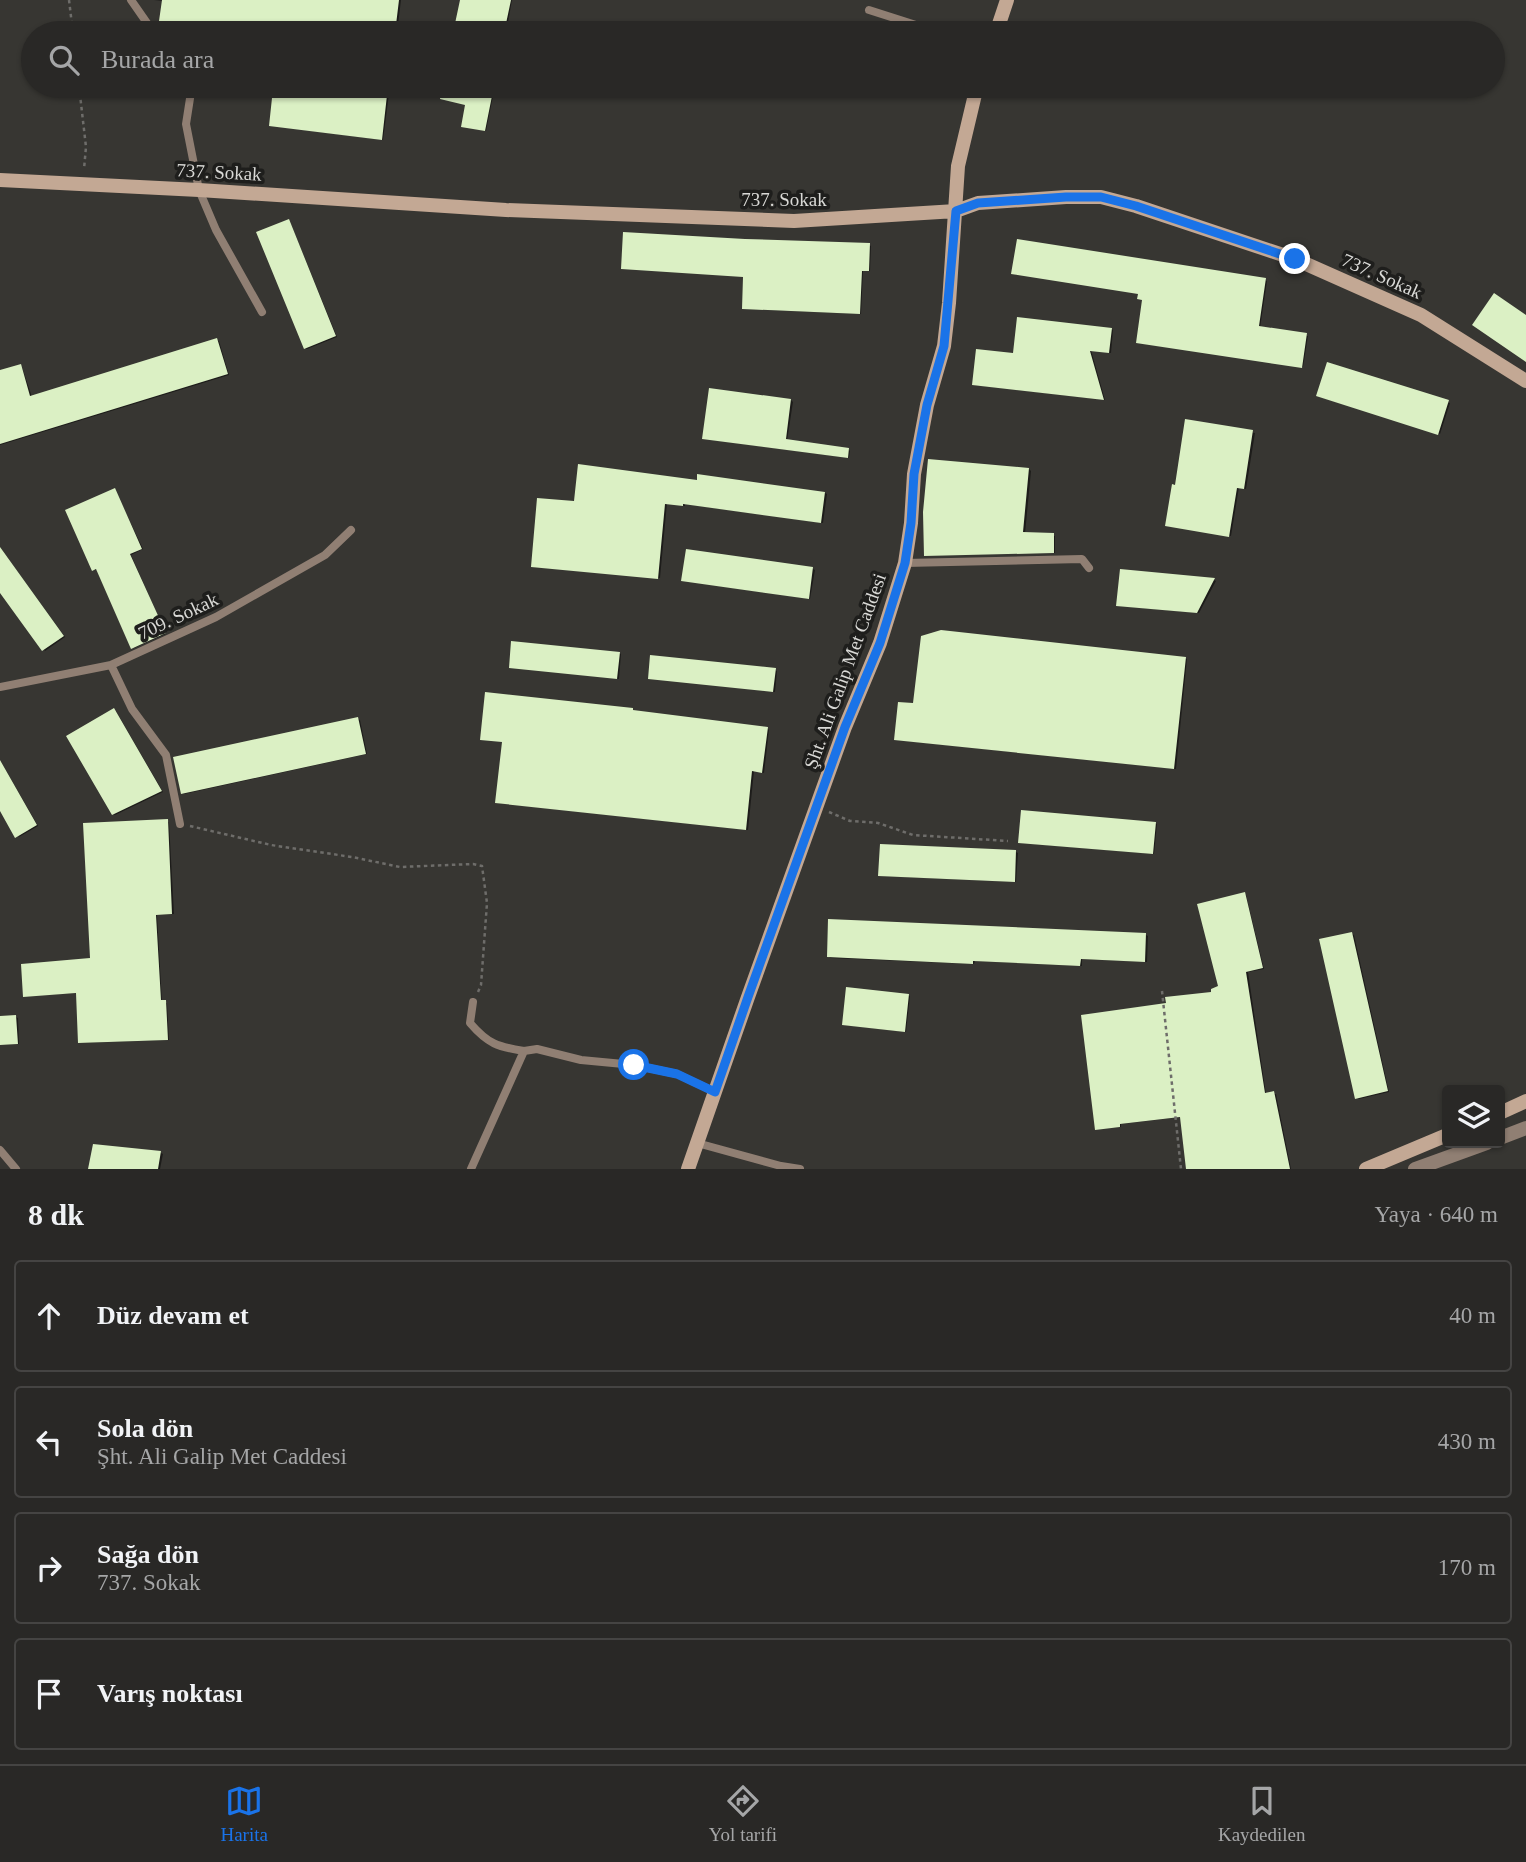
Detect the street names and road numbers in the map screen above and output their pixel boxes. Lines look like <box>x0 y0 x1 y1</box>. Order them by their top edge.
street label: 737. Sokak <box>176 159 263 185</box>
street label: 737. Sokak <box>741 189 827 210</box>
street label: 737. Sokak <box>1339 249 1426 303</box>
street label: Şht. Ali Galip Met Caddesi <box>800 570 890 772</box>
street label: 709. Sokak <box>135 588 222 644</box>

